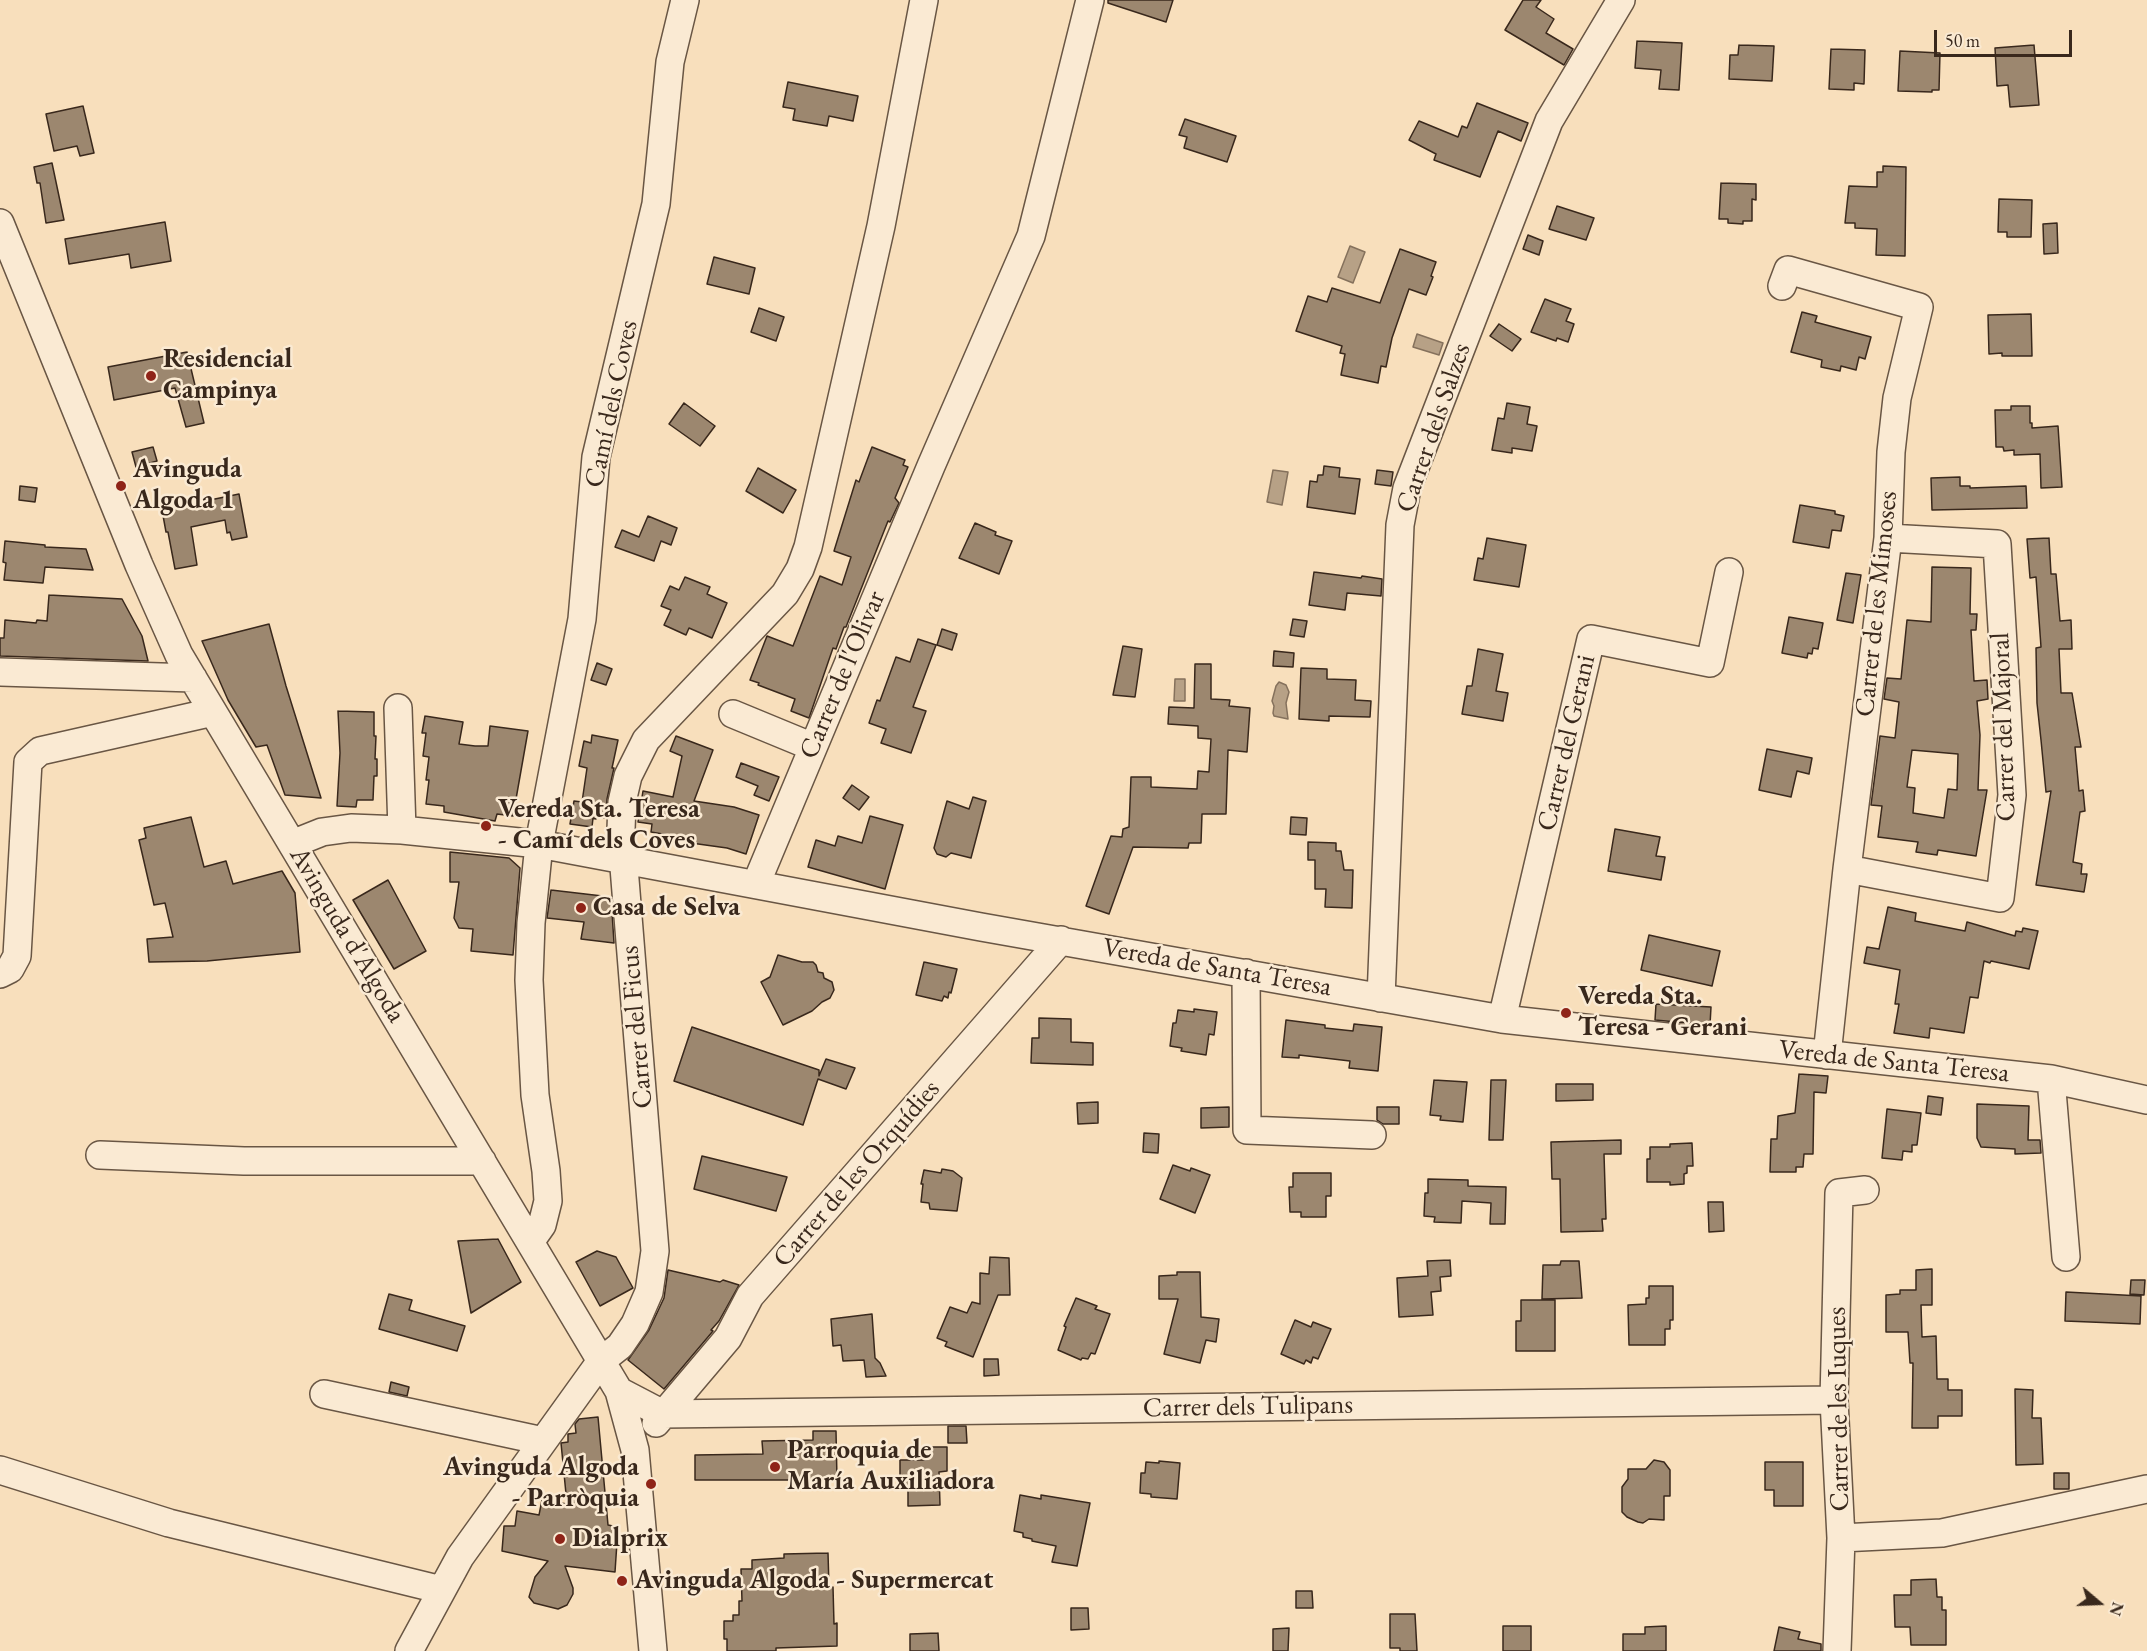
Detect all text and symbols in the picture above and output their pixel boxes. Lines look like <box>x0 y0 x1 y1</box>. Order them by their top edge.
scale bar <box>1937 18 2075 56</box>
text: 50 m <box>1945 29 1980 52</box>
street label: Camí dels Coves <box>578 317 646 491</box>
street label: Carrer dels Salzes <box>1390 339 1478 517</box>
place label: Residencial Campinya <box>163 344 292 407</box>
marker: Residencial Campinya <box>144 369 158 383</box>
place label: Avinguda Algoda 1 <box>133 454 242 517</box>
marker: Avinguda Algoda 1 <box>114 479 128 493</box>
street label: Carrer de les Mimoses <box>1849 489 1905 719</box>
street label: Carrer de l'Olivar <box>793 586 893 764</box>
street label: Carrer del Majoral <box>1985 632 2023 822</box>
street label: Carrer del Gerani <box>1531 652 1603 834</box>
place label: Vereda Sta. Teresa - Camí dels Coves <box>498 794 700 857</box>
marker: Vereda Sta. Teresa - Camí dels Coves <box>479 819 493 833</box>
street label: Avinguda d'Algoda <box>282 841 412 1029</box>
place label: Casa de Selva <box>593 892 740 924</box>
marker: Casa de Selva <box>574 901 588 915</box>
street label: Vereda de Santa Teresa <box>1100 932 1334 1004</box>
street label: Carrer del Ficus <box>614 944 660 1110</box>
place label: Vereda Sta. Teresa - Gerani <box>1578 981 1747 1044</box>
marker: Vereda Sta. Teresa - Gerani <box>1559 1006 1573 1020</box>
street label: Vereda de Santa Teresa <box>1777 1034 2011 1090</box>
street label: Carrer de les Orquídies <box>767 1074 947 1274</box>
street label: Carrer de les Iuques <box>1821 1306 1857 1512</box>
street label: Carrer dels Tulipans <box>1143 1389 1353 1425</box>
place label: Parroquia de María Auxiliadora <box>787 1435 995 1498</box>
place label: Avinguda Algoda - Parròquia <box>443 1452 639 1515</box>
marker: Parroquia de María Auxiliadora <box>768 1460 782 1474</box>
marker: Avinguda Algoda - Parròquia <box>644 1477 658 1491</box>
place label: Dialprix <box>572 1523 668 1555</box>
marker: Dialprix <box>553 1532 567 1546</box>
place label: Avinguda Algoda - Supermercat <box>634 1565 993 1597</box>
north arrow <box>2069 1573 2129 1633</box>
marker: Avinguda Algoda - Supermercat <box>615 1574 629 1588</box>
text: N <box>2104 1599 2129 1619</box>

